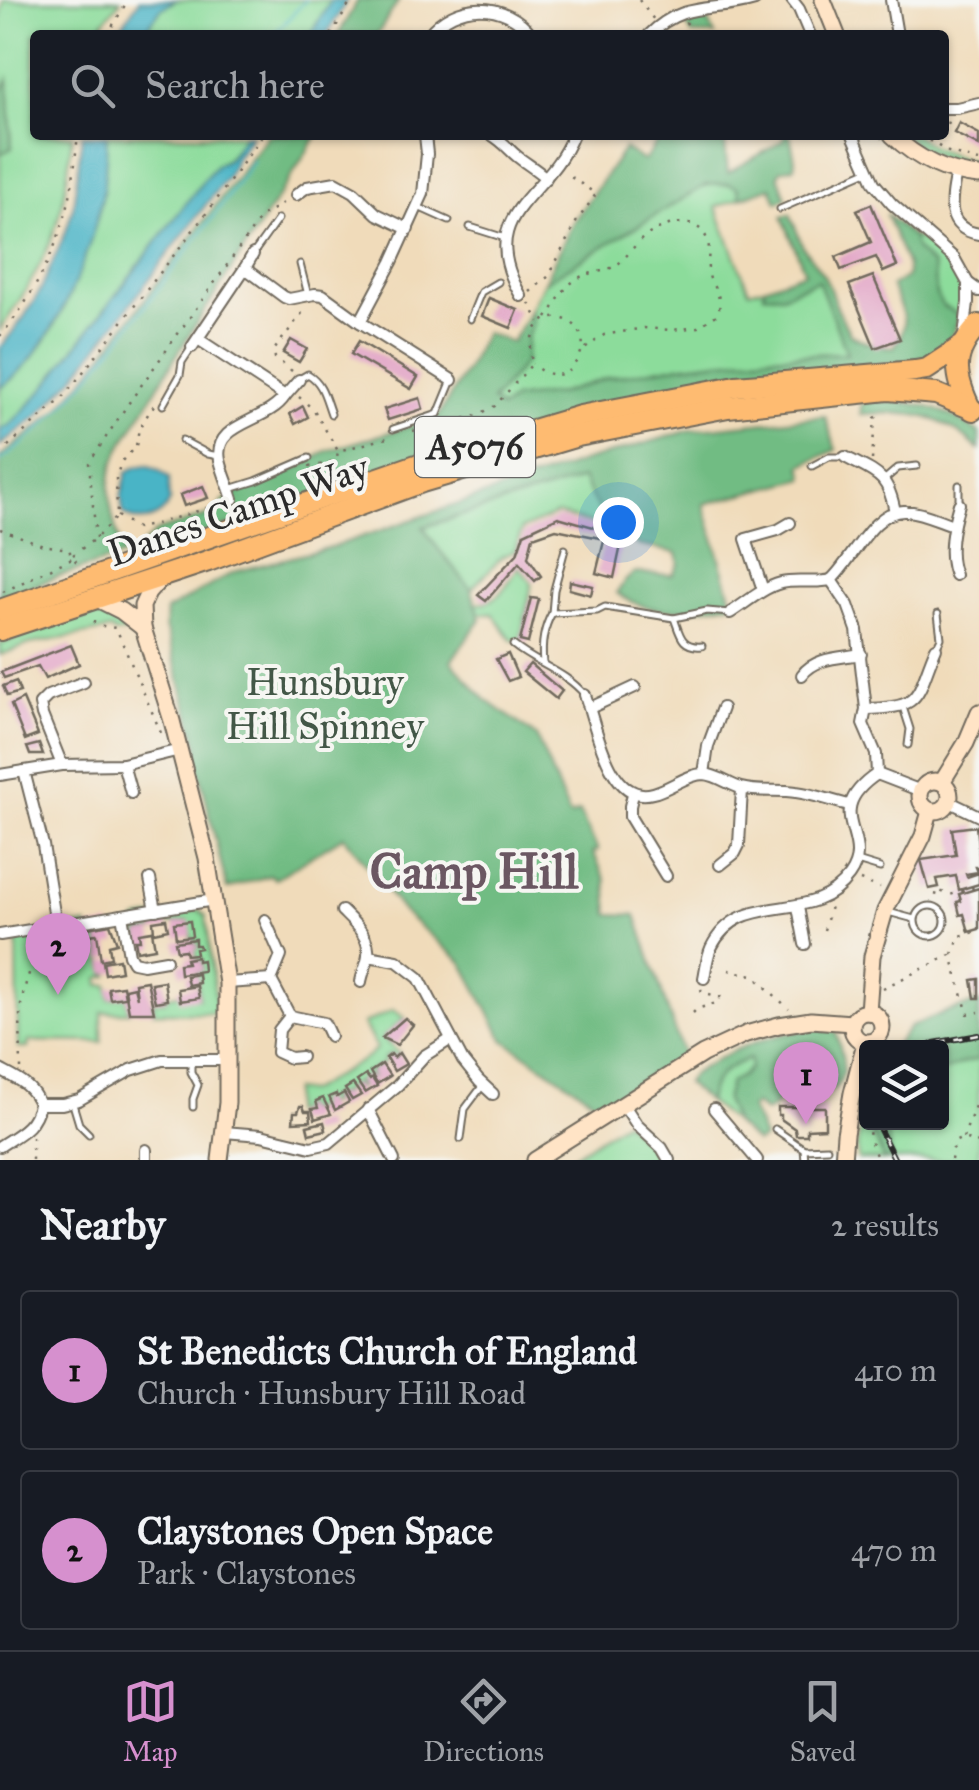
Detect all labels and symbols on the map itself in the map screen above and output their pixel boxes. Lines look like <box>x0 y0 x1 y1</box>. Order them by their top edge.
road number: A5076 <box>415 417 535 477</box>
street label: Danes Camp Way <box>101 443 376 576</box>
your location <box>593 497 644 548</box>
park label: Hunsbury Hill Spinney <box>226 659 425 749</box>
district label: Camp Hill <box>370 842 579 901</box>
pin: 2 <box>26 912 90 995</box>
pin: 1 <box>774 1042 838 1124</box>

